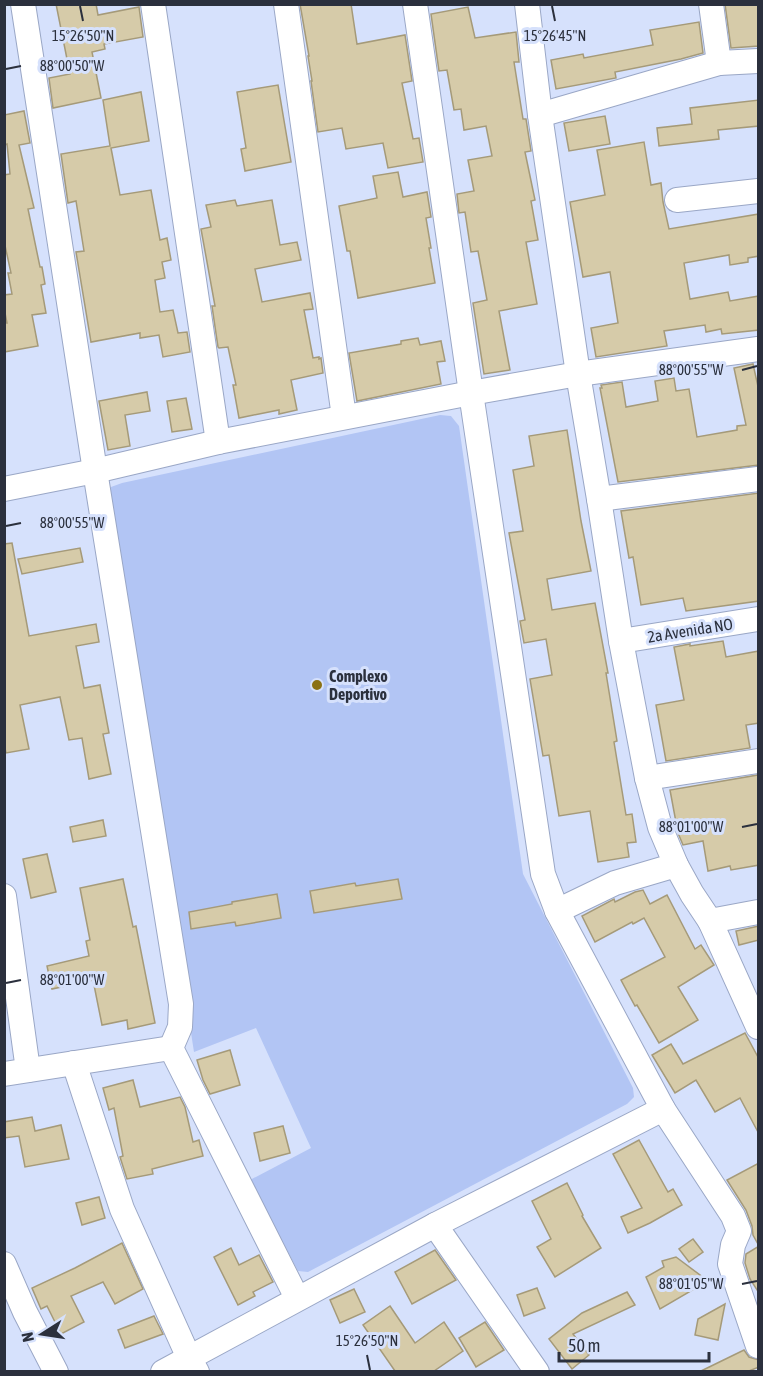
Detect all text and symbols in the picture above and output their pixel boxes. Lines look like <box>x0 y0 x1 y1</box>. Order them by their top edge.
text: 15°26'50"N <box>52 27 114 44</box>
text: 15°26'45"N <box>524 27 586 44</box>
text: 88°00'50"W <box>40 57 104 74</box>
text: 88°00'55"W <box>659 361 723 378</box>
text: 88°00'55"W <box>40 514 104 531</box>
street label: 2a Avenida NO <box>646 614 734 646</box>
place label: Complexo Deportivo <box>329 667 388 703</box>
marker: Complexo Deportivo <box>310 678 324 692</box>
text: 88°01'00"W <box>659 818 723 835</box>
text: 88°01'00"W <box>40 971 104 988</box>
text: 88°01'05"W <box>659 1275 723 1292</box>
north arrow <box>12 1304 72 1364</box>
scale bar <box>559 1325 709 1363</box>
text: N <box>18 1331 37 1344</box>
text: 15°26'50"N <box>336 1332 398 1349</box>
text: 50 m <box>568 1335 600 1356</box>

